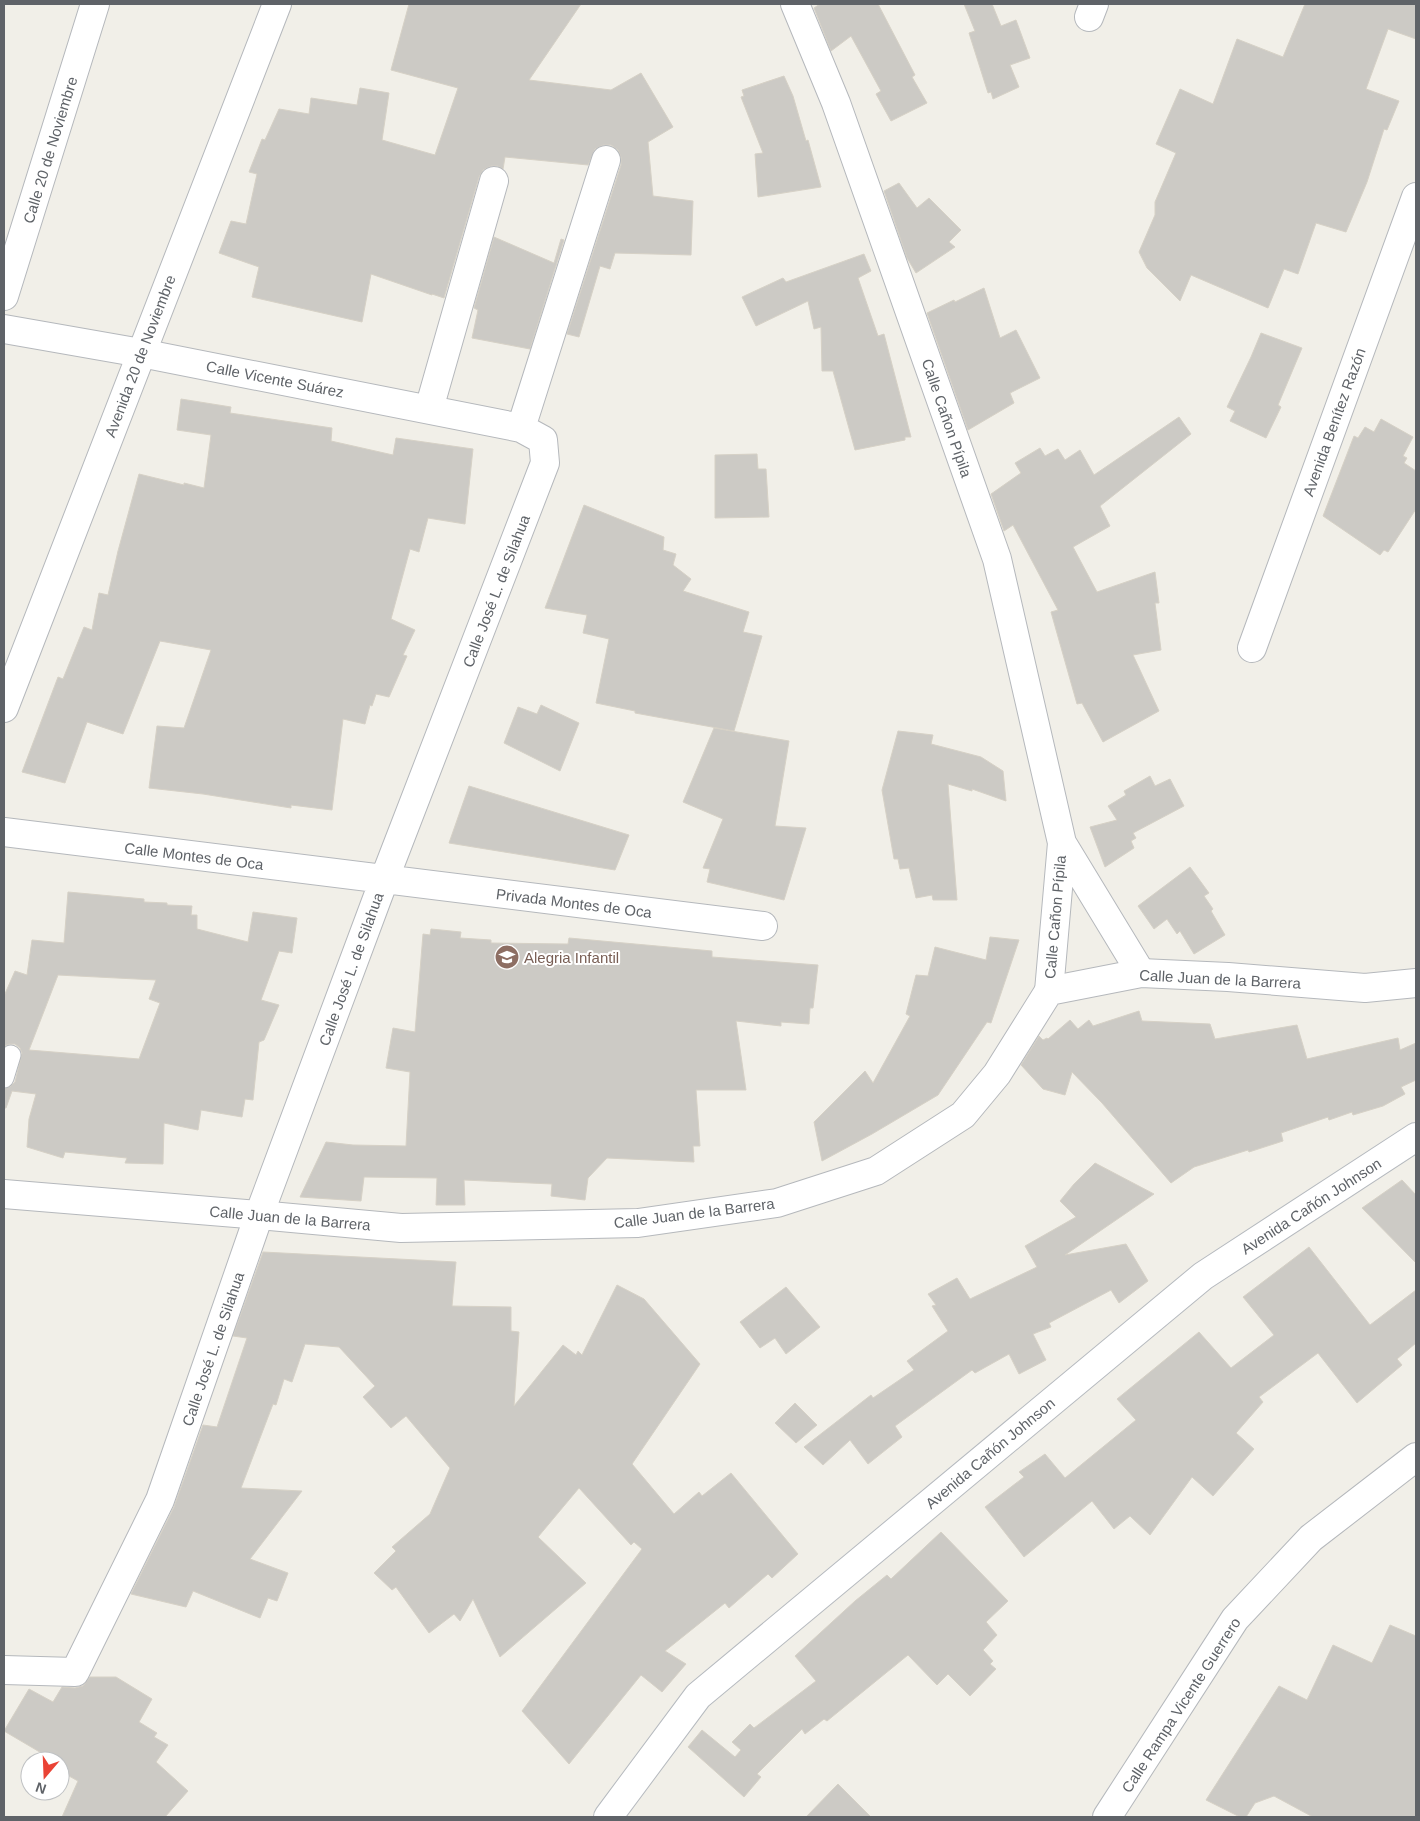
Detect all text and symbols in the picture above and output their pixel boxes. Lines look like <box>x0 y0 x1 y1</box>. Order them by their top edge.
street label: Calle 20 de Noviembre <box>20 75 80 225</box>
street label: Avenida 20 de Noviembre <box>101 273 179 439</box>
street label: Avenida Benítez Razón <box>1299 346 1369 498</box>
street label: Calle Cañon Pípila <box>919 356 975 480</box>
street label: Calle Vicente Suárez <box>205 357 345 401</box>
street label: Calle José L. de Silahua <box>459 512 533 670</box>
street label: Calle Montes de Oca <box>123 839 265 873</box>
street label: Calle Cañon Pípila <box>1041 854 1069 980</box>
street label: Privada Montes de Oca <box>495 885 653 921</box>
street label: Calle José L. de Silahua <box>315 889 387 1048</box>
school or university icon: Alegria Infantil <box>494 944 520 970</box>
place label: Alegria Infantil <box>524 949 619 966</box>
street label: Calle Juan de la Barrera <box>1139 966 1302 992</box>
street label: Avenida Cañón Johnson <box>1238 1154 1384 1258</box>
street label: Calle Juan de la Barrera <box>613 1195 776 1231</box>
street label: Calle Juan de la Barrera <box>209 1202 372 1234</box>
street label: Calle José L. de Silahua <box>179 1269 248 1428</box>
street label: Avenida Cañón Johnson <box>922 1394 1058 1512</box>
street label: Calle Rampa Vicente Guerrero <box>1118 1614 1244 1796</box>
north arrow <box>20 1751 70 1801</box>
text: N <box>33 1779 48 1798</box>

